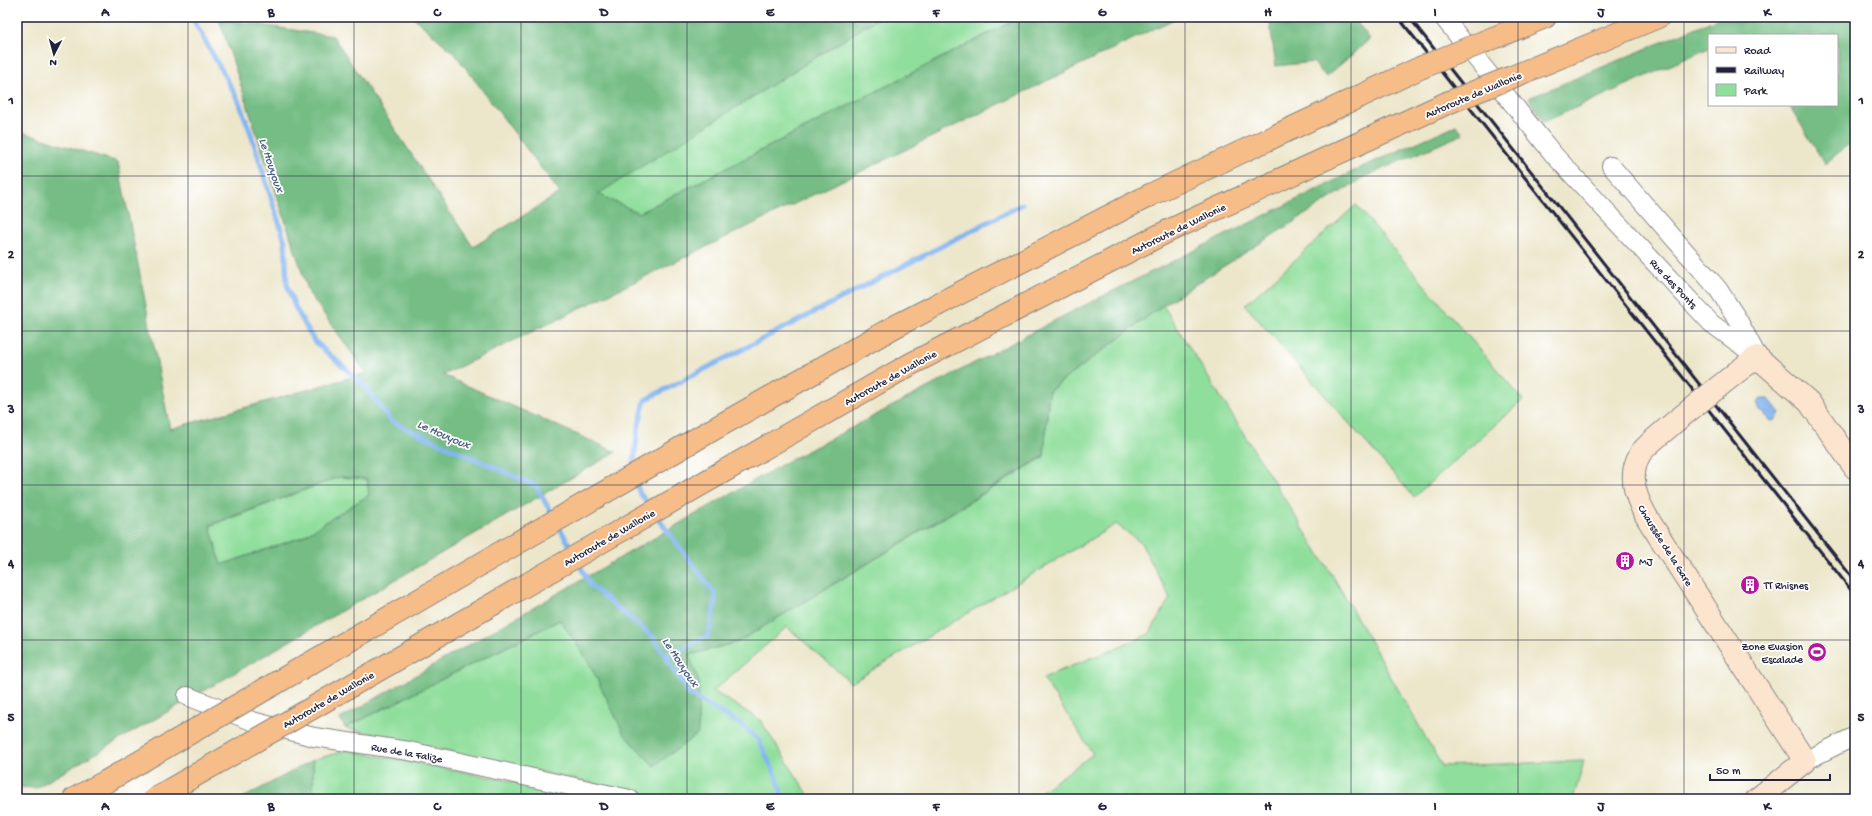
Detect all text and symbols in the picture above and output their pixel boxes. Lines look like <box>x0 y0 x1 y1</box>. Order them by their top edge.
text: A <box>100 6 110 21</box>
text: B <box>267 6 276 21</box>
text: C <box>432 6 442 21</box>
text: D <box>599 6 609 21</box>
text: E <box>766 6 775 21</box>
text: F <box>932 6 941 21</box>
text: G <box>1098 6 1107 21</box>
text: H <box>1264 6 1272 21</box>
text: I <box>1433 6 1437 21</box>
text: J <box>1597 6 1606 21</box>
text: K <box>1762 6 1772 21</box>
north arrow <box>34 34 74 74</box>
legend <box>1708 34 1838 106</box>
text: Road <box>1744 45 1771 59</box>
text: N <box>49 56 57 68</box>
text: Railway <box>1744 65 1784 79</box>
street label: Autoroute de Wallonie <box>1424 70 1524 122</box>
text: Park <box>1743 85 1769 99</box>
text: 1 <box>7 94 14 109</box>
text: 1 <box>1857 94 1864 109</box>
water label: Le Houyoux <box>255 137 286 196</box>
street label: Autoroute de Wallonie <box>1130 202 1228 258</box>
text: 2 <box>8 248 15 263</box>
text: 2 <box>1858 248 1865 263</box>
street label: Rue des Ponts <box>1646 257 1699 312</box>
street label: Autoroute de Wallonie <box>843 348 939 409</box>
text: 3 <box>7 403 15 418</box>
text: 3 <box>1857 403 1865 418</box>
water label: Le Houyoux <box>415 418 473 454</box>
street label: Chaussée de la Gare <box>1634 503 1694 589</box>
street label: Autoroute de Wallonie <box>562 508 658 570</box>
building icon: MJ <box>1614 550 1636 572</box>
text: 4 <box>7 557 15 572</box>
place label: MJ <box>1639 557 1654 569</box>
text: 4 <box>1857 557 1865 572</box>
building icon: TT Rhisnes <box>1739 574 1761 596</box>
place label: TT Rhisnes <box>1763 581 1809 593</box>
water label: Le Houyoux <box>658 636 701 692</box>
sports icon: Zone Evasion Escalade <box>1806 641 1828 663</box>
place label: Zone Evasion Escalade <box>1741 642 1804 667</box>
street label: Autoroute de Wallonie <box>281 670 377 732</box>
text: 5 <box>8 711 15 726</box>
text: 5 <box>1858 711 1865 726</box>
street label: Rue de la Falize <box>370 742 444 766</box>
scale bar <box>1710 756 1830 782</box>
text: 50 m <box>1716 765 1741 779</box>
text: A <box>100 800 110 815</box>
text: B <box>267 800 276 815</box>
text: C <box>432 800 442 815</box>
text: D <box>599 800 609 815</box>
text: E <box>766 800 775 815</box>
text: F <box>932 800 941 815</box>
text: G <box>1098 800 1107 815</box>
text: H <box>1264 800 1272 815</box>
text: I <box>1433 800 1437 815</box>
text: J <box>1597 800 1606 815</box>
text: K <box>1762 800 1772 815</box>

